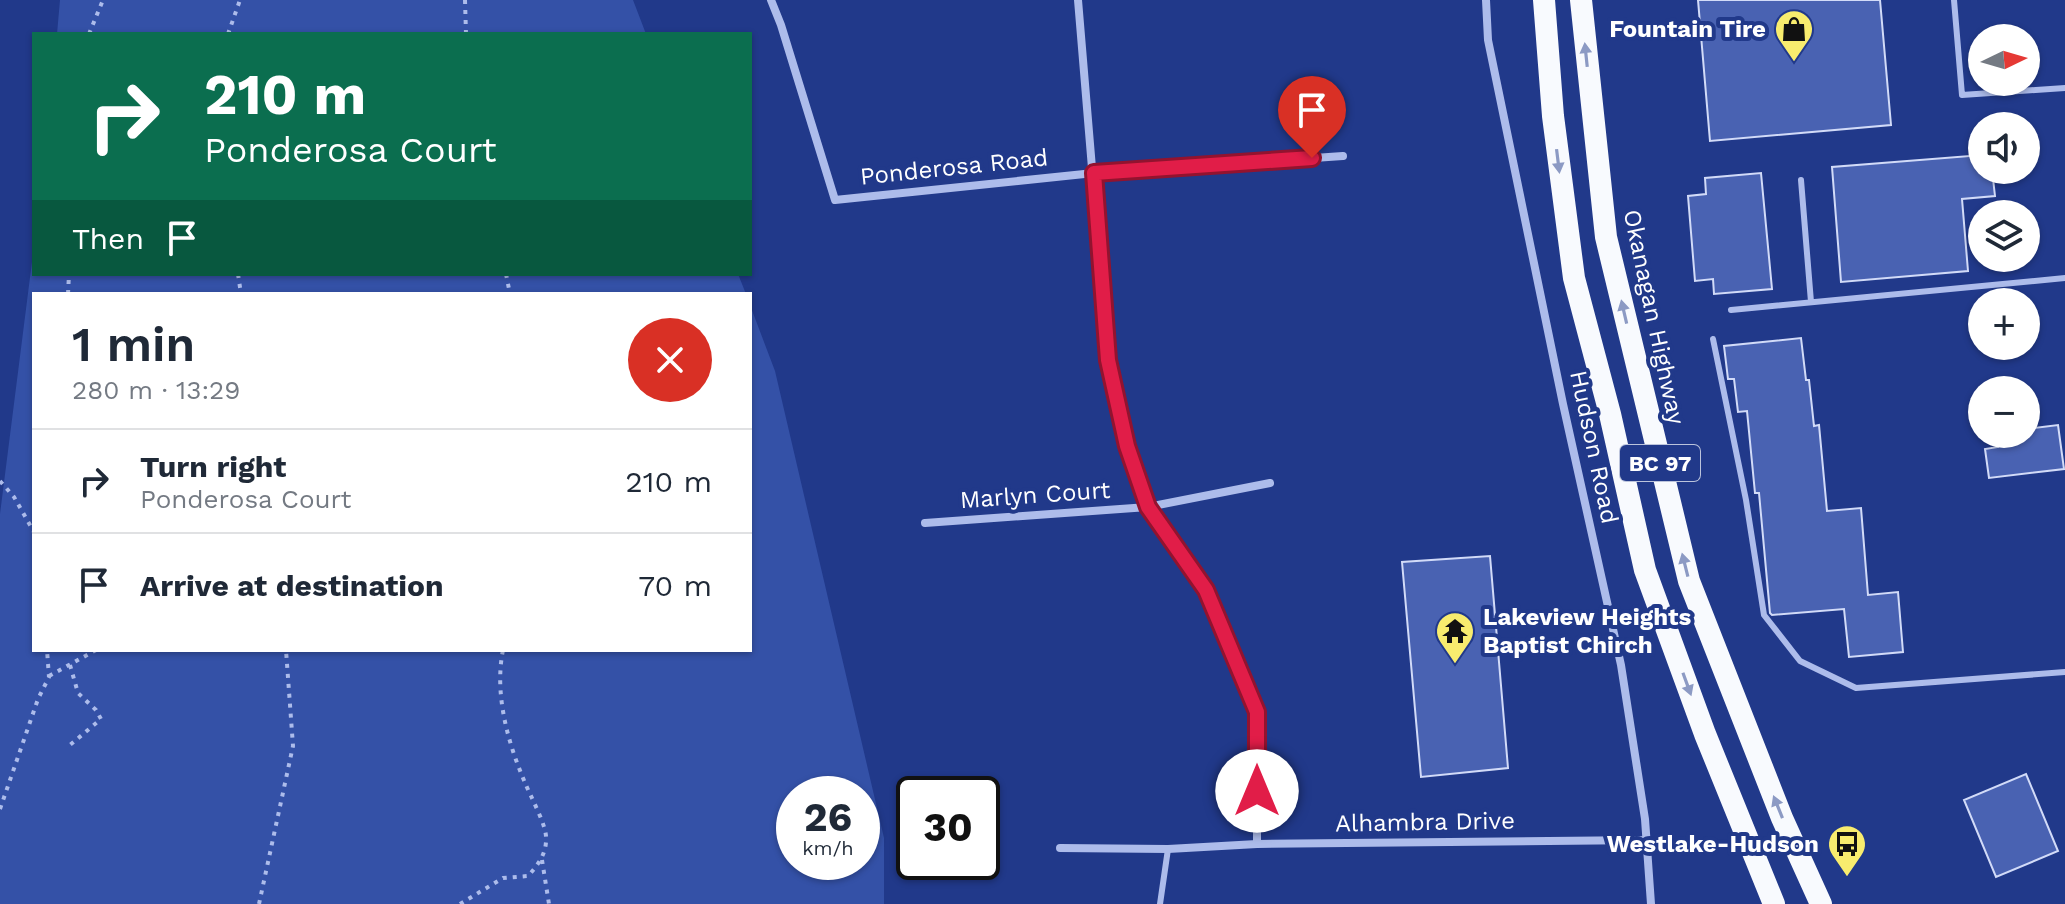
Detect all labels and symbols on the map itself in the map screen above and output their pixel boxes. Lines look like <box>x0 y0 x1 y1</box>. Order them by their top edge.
shop icon: Fountain Tire <box>1773 8 1815 63</box>
place label: Fountain Tire <box>1609 15 1766 43</box>
north arrow <box>1968 24 2040 96</box>
one-way arrow <box>1579 42 1592 67</box>
pin <box>1278 76 1346 158</box>
street label: Ponderosa Road <box>859 143 1049 191</box>
one-way arrow <box>1552 149 1565 174</box>
street label: Okanagan Highway <box>1618 207 1691 428</box>
one-way arrow <box>1617 299 1630 324</box>
street label: Hudson Road <box>1564 368 1624 526</box>
road number: BC 97 <box>1620 445 1700 481</box>
street label: Marlyn Court <box>959 476 1111 514</box>
one-way arrow <box>1678 552 1691 577</box>
place label: Lakeview Heights Baptist Chirch <box>1483 603 1691 659</box>
temple icon: Lakeview Heights Baptist Chirch <box>1434 610 1476 665</box>
one-way arrow <box>1681 672 1693 696</box>
position arrow <box>1215 749 1299 833</box>
speed limit sign: 30 <box>896 776 1000 880</box>
one-way arrow <box>1771 795 1784 819</box>
street label: Alhambra Drive <box>1335 806 1515 838</box>
bus stop icon: Westlake-Hudson <box>1826 823 1868 878</box>
place label: Westlake-Hudson <box>1607 830 1819 858</box>

